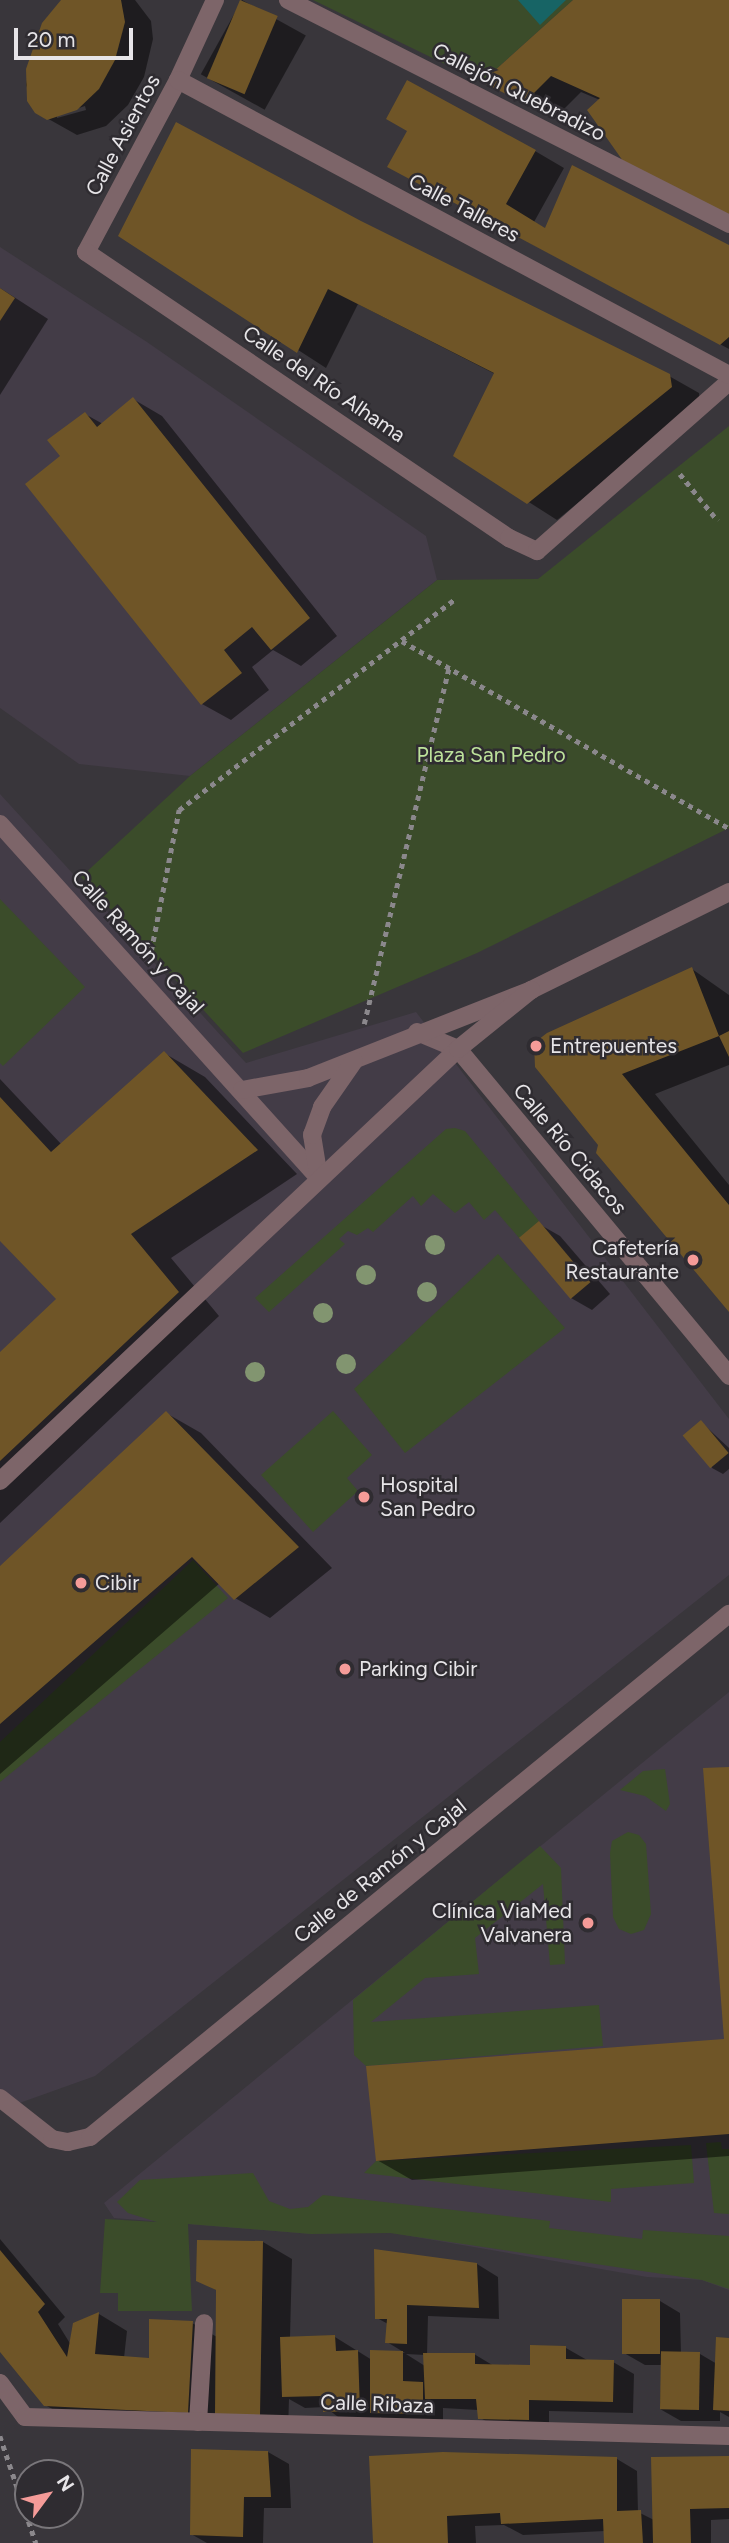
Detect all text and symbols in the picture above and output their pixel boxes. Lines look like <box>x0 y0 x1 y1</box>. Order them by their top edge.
scale bar <box>18 14 136 58</box>
text: 20 m <box>27 27 75 52</box>
street label: Callejón Quebradizo <box>428 38 610 146</box>
street label: Calle Asientos <box>81 70 165 200</box>
street label: Calle Talleres <box>404 168 524 248</box>
street label: Calle del Río Alhama <box>238 320 410 448</box>
park label: Plaza San Pedro <box>416 742 566 768</box>
street label: Calle Ramón y Cajal <box>67 865 209 1019</box>
place label: Entrepuentes <box>550 1033 677 1059</box>
marker: Entrepuentes <box>528 1038 544 1054</box>
street label: Calle Río Cidacos <box>508 1078 632 1220</box>
place label: Cafetería Restaurante <box>565 1235 679 1285</box>
marker: Cafetería Restaurante <box>685 1252 701 1268</box>
place label: Hospital San Pedro <box>380 1472 476 1522</box>
marker: Hospital San Pedro <box>354 1487 374 1507</box>
place label: Cibir <box>95 1570 139 1596</box>
marker: Cibir <box>73 1575 89 1591</box>
place label: Parking Cibir <box>359 1656 477 1682</box>
marker: Parking Cibir <box>337 1661 353 1677</box>
street label: Calle de Ramón y Cajal <box>289 1794 471 1948</box>
place label: Clínica ViaMed Valvanera <box>432 1898 572 1948</box>
marker: Clínica ViaMed Valvanera <box>578 1913 598 1933</box>
street label: Calle Ribaza <box>320 2389 434 2419</box>
north arrow <box>14 2459 84 2529</box>
text: N <box>52 2471 79 2496</box>

